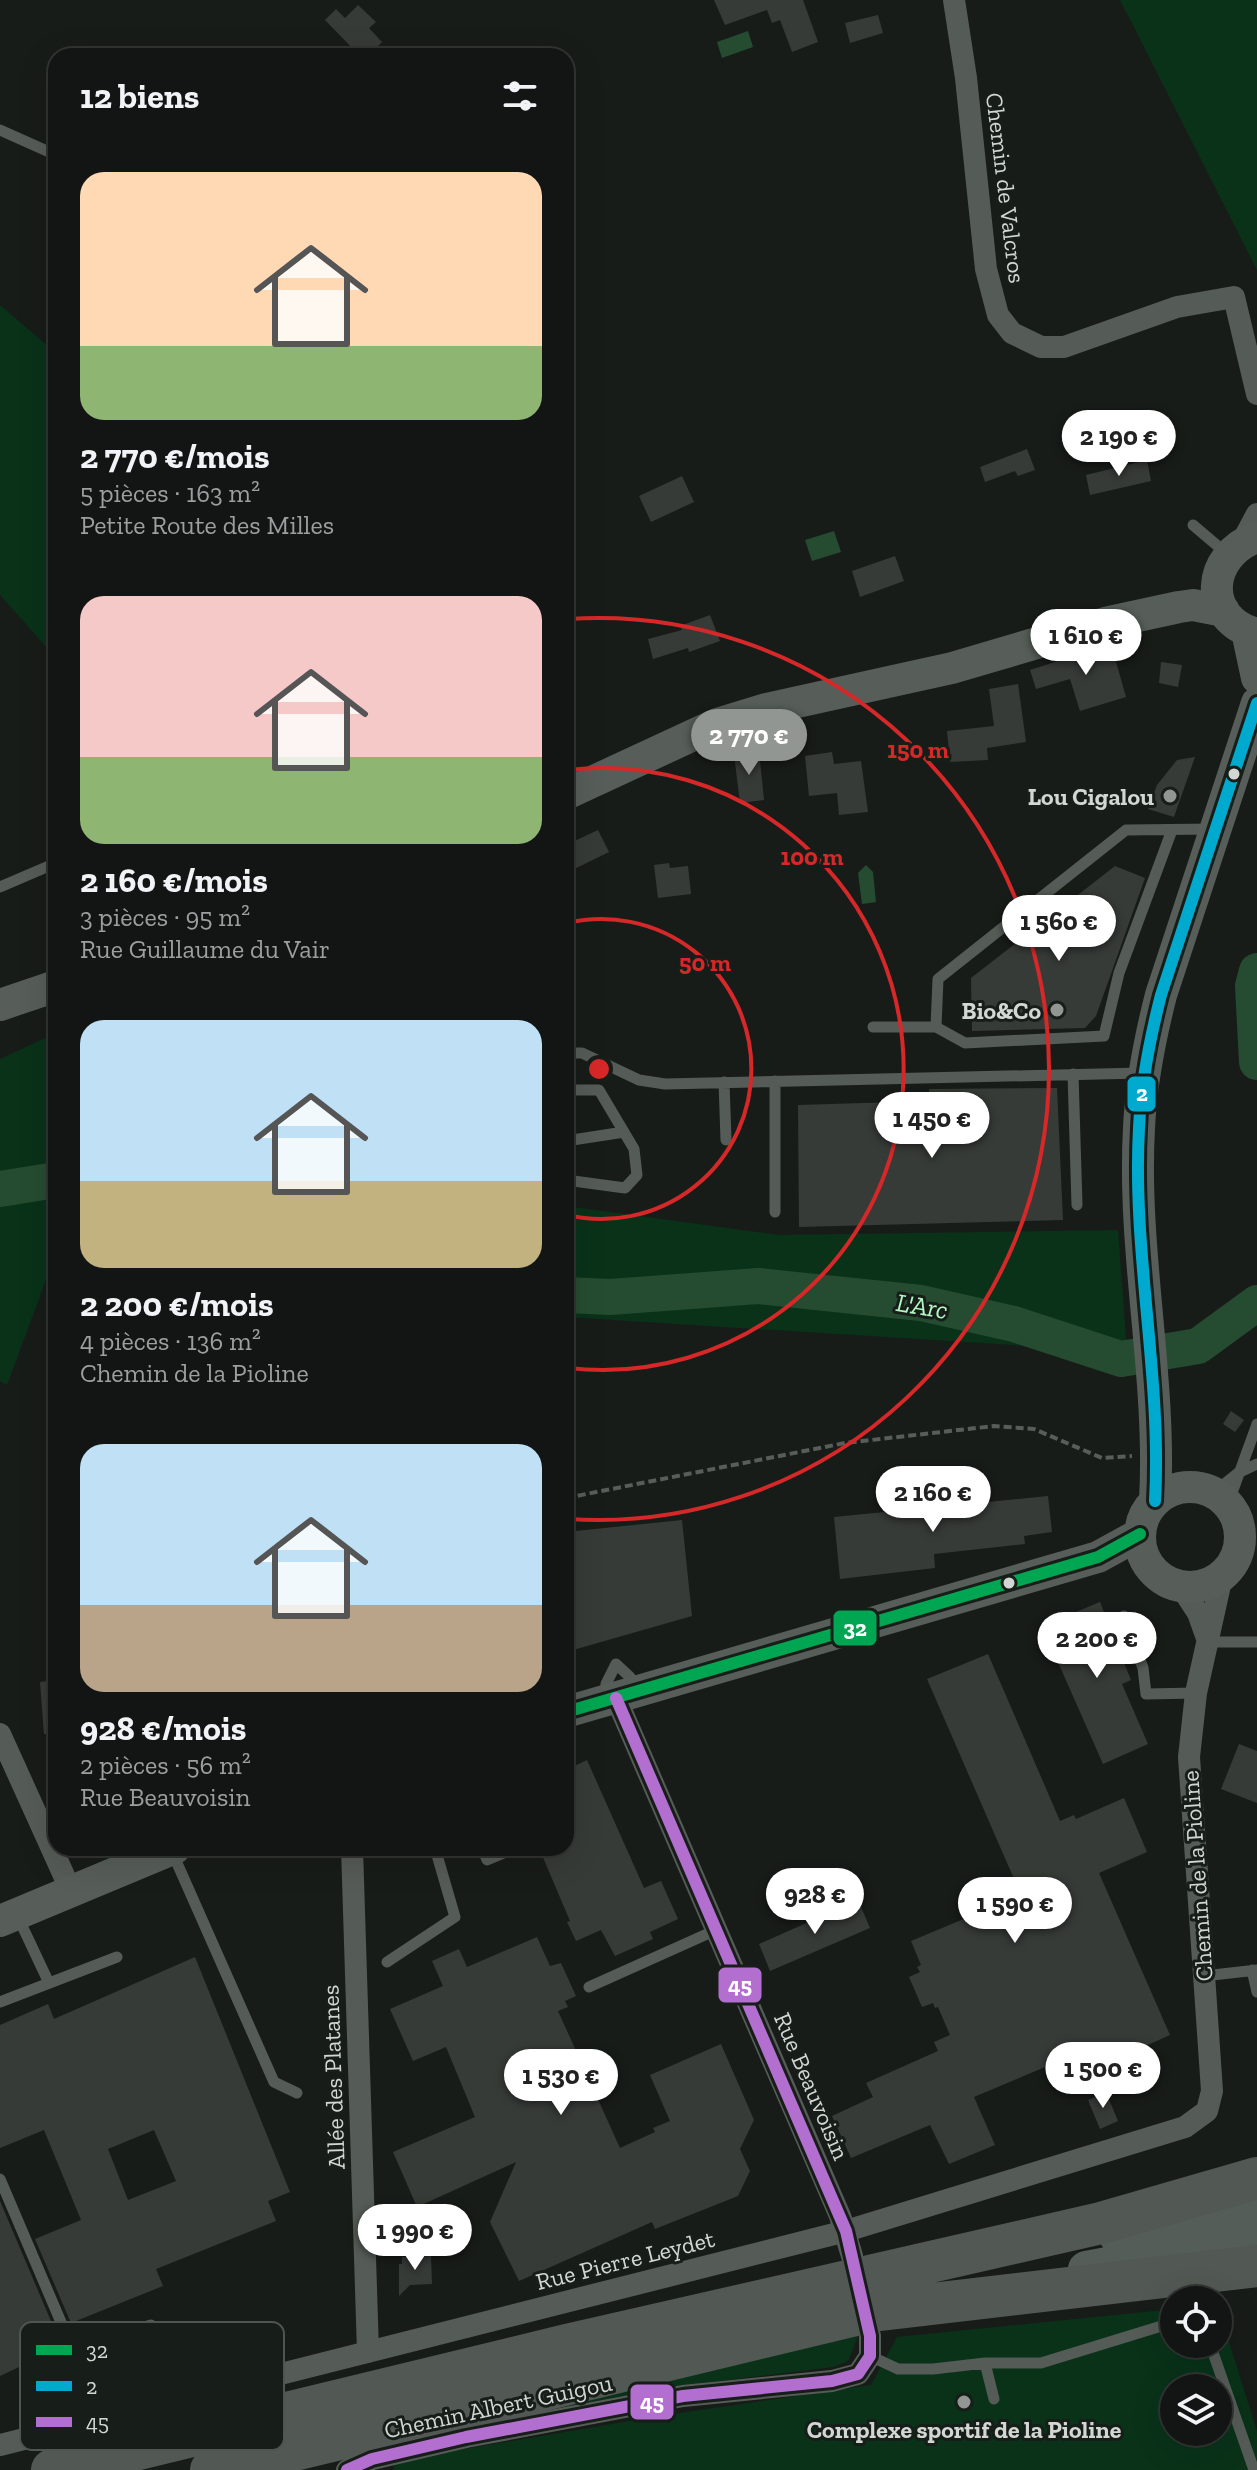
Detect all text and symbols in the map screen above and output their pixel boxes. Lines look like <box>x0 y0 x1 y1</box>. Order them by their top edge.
icon: filters <box>498 74 542 118</box>
text: 12 biens <box>80 76 199 117</box>
street label: Chemin de Valcros <box>980 91 1032 285</box>
icon: home <box>239 224 383 368</box>
pin: 2 190 € <box>1045 410 1193 478</box>
text: 2 190 € <box>1080 420 1158 452</box>
text: 2 770 €/mois <box>80 436 270 477</box>
text: 5 pièces · 163 m² <box>80 477 260 509</box>
text: Petite Route des Milles <box>80 509 334 541</box>
pin: 1 610 € <box>1012 609 1160 677</box>
text: 1 610 € <box>1048 619 1124 651</box>
icon: home <box>239 648 383 792</box>
pin: 2 770 € <box>675 709 823 777</box>
text: 2 770 € <box>709 719 789 751</box>
text: 150 m <box>887 735 949 764</box>
unlabelled marker <box>1226 766 1242 782</box>
place label: Lou Cigalou <box>1028 782 1154 811</box>
marker: Lou Cigalou <box>1161 787 1179 805</box>
text: 100 m <box>781 842 843 871</box>
text: 2 160 €/mois <box>80 860 268 901</box>
pin: 1 560 € <box>985 895 1133 963</box>
text: 3 pièces · 95 m² <box>80 901 250 933</box>
text: 1 560 € <box>1020 905 1098 937</box>
text: Rue Guillaume du Vair <box>80 933 330 965</box>
text: 50 m <box>679 948 731 977</box>
place label: Bio&Co <box>961 996 1041 1025</box>
marker: Bio&Co <box>1048 1001 1066 1019</box>
centre of rings <box>585 1055 613 1083</box>
icon: home <box>239 1072 383 1216</box>
line badge: 2 <box>1126 1075 1157 1113</box>
text: 2 <box>1136 1080 1148 1107</box>
pin: 1 450 € <box>858 1092 1006 1160</box>
text: 1 450 € <box>893 1102 972 1134</box>
text: 2 200 €/mois <box>80 1284 274 1325</box>
water label: L'Arc <box>894 1286 950 1326</box>
text: 4 pièces · 136 m² <box>80 1325 261 1357</box>
text: Chemin de la Pioline <box>80 1357 309 1389</box>
pin: 2 160 € <box>859 1466 1007 1534</box>
text: 2 160 € <box>894 1476 972 1508</box>
icon: home <box>239 1496 383 1640</box>
unlabelled marker <box>1001 1575 1017 1591</box>
line badge: 32 <box>832 1609 878 1647</box>
pin: 2 200 € <box>1023 1612 1171 1680</box>
text: 32 <box>843 1615 867 1642</box>
text: 2 200 € <box>1056 1622 1139 1654</box>
text: 928 €/mois <box>80 1708 246 1749</box>
text: 2 pièces · 56 m² <box>80 1749 251 1781</box>
street label: Chemin de la Pioline <box>1175 1770 1219 1982</box>
text: Rue Beauvoisin <box>80 1781 250 1813</box>
pin: 928 € <box>759 1868 871 1936</box>
pin: 1 590 € <box>941 1877 1089 1945</box>
text: 928 € <box>784 1878 846 1910</box>
text: 1 590 € <box>976 1887 1054 1919</box>
line badge: 45 <box>717 1966 763 2004</box>
text: 45 <box>728 1972 752 1999</box>
street label: Allée des Platanes <box>315 1984 351 2170</box>
street label: Rue Beauvoisin <box>768 2008 856 2164</box>
pin: 1 500 € <box>1029 2042 1177 2110</box>
pin: 1 530 € <box>487 2049 635 2117</box>
text: 1 500 € <box>1063 2052 1143 2084</box>
text: 1 530 € <box>522 2059 600 2091</box>
pin: 1 990 € <box>341 2204 489 2272</box>
text: 1 990 € <box>376 2214 454 2246</box>
street label: Rue Pierre Leydet <box>533 2224 717 2296</box>
map controls <box>1160 2286 1232 2446</box>
button: locate <box>1160 2286 1232 2358</box>
legend <box>20 2322 284 2450</box>
text: 32 <box>86 2337 108 2364</box>
street label: Chemin Albert Guigou <box>381 2368 615 2444</box>
text: 2 <box>86 2373 97 2400</box>
button: layers <box>1160 2374 1232 2446</box>
line badge: 45 <box>629 2383 675 2421</box>
text: 45 <box>640 2389 664 2416</box>
marker: Complexe sportif de la Pioline <box>955 2393 973 2411</box>
text: 45 <box>86 2409 109 2436</box>
place label: Complexe sportif de la Pioline <box>807 2415 1122 2444</box>

